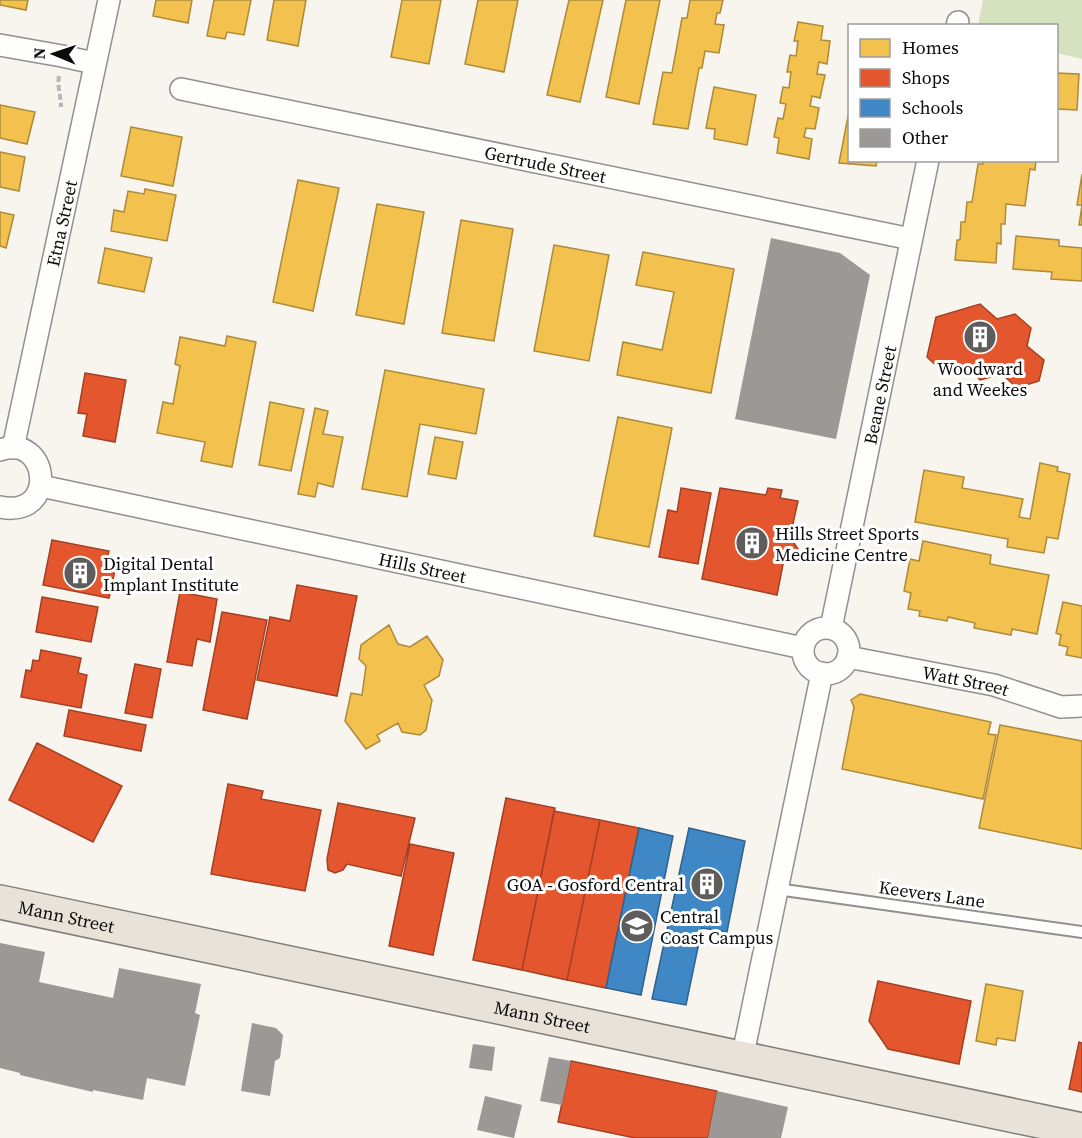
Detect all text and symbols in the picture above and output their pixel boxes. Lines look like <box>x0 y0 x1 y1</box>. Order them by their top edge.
north arrow <box>24 24 84 84</box>
legend <box>848 24 1058 162</box>
text: Homes <box>902 35 959 60</box>
text: N <box>28 47 50 60</box>
text: Shops <box>902 65 950 90</box>
text: Schools <box>902 95 964 120</box>
text: Other <box>902 125 949 150</box>
street label: Gertrude Street <box>482 139 608 189</box>
street label: Etna Street <box>40 178 83 269</box>
building icon: Woodward and Weekes <box>962 319 998 355</box>
street label: Beane Street <box>857 343 902 447</box>
place label: Woodward and Weekes <box>933 356 1027 402</box>
place label: Hills Street Sports Medicine Centre <box>775 521 919 567</box>
building icon: Hills Street Sports Medicine Centre <box>734 525 770 561</box>
street label: Hills Street <box>376 546 469 589</box>
place label: Digital Dental Implant Institute <box>103 551 239 597</box>
building icon: Digital Dental Implant Institute <box>62 555 98 591</box>
street label: Watt Street <box>920 659 1013 702</box>
building icon: GOA - Gosford Central <box>689 866 725 902</box>
place label: GOA - Gosford Central <box>507 872 684 897</box>
street label: Keevers Lane <box>877 874 987 914</box>
street label: Mann Street <box>16 894 117 938</box>
place label: Central Coast Campus <box>660 904 773 950</box>
school or university icon: Central Coast Campus <box>619 908 655 944</box>
street label: Mann Street <box>492 994 593 1039</box>

